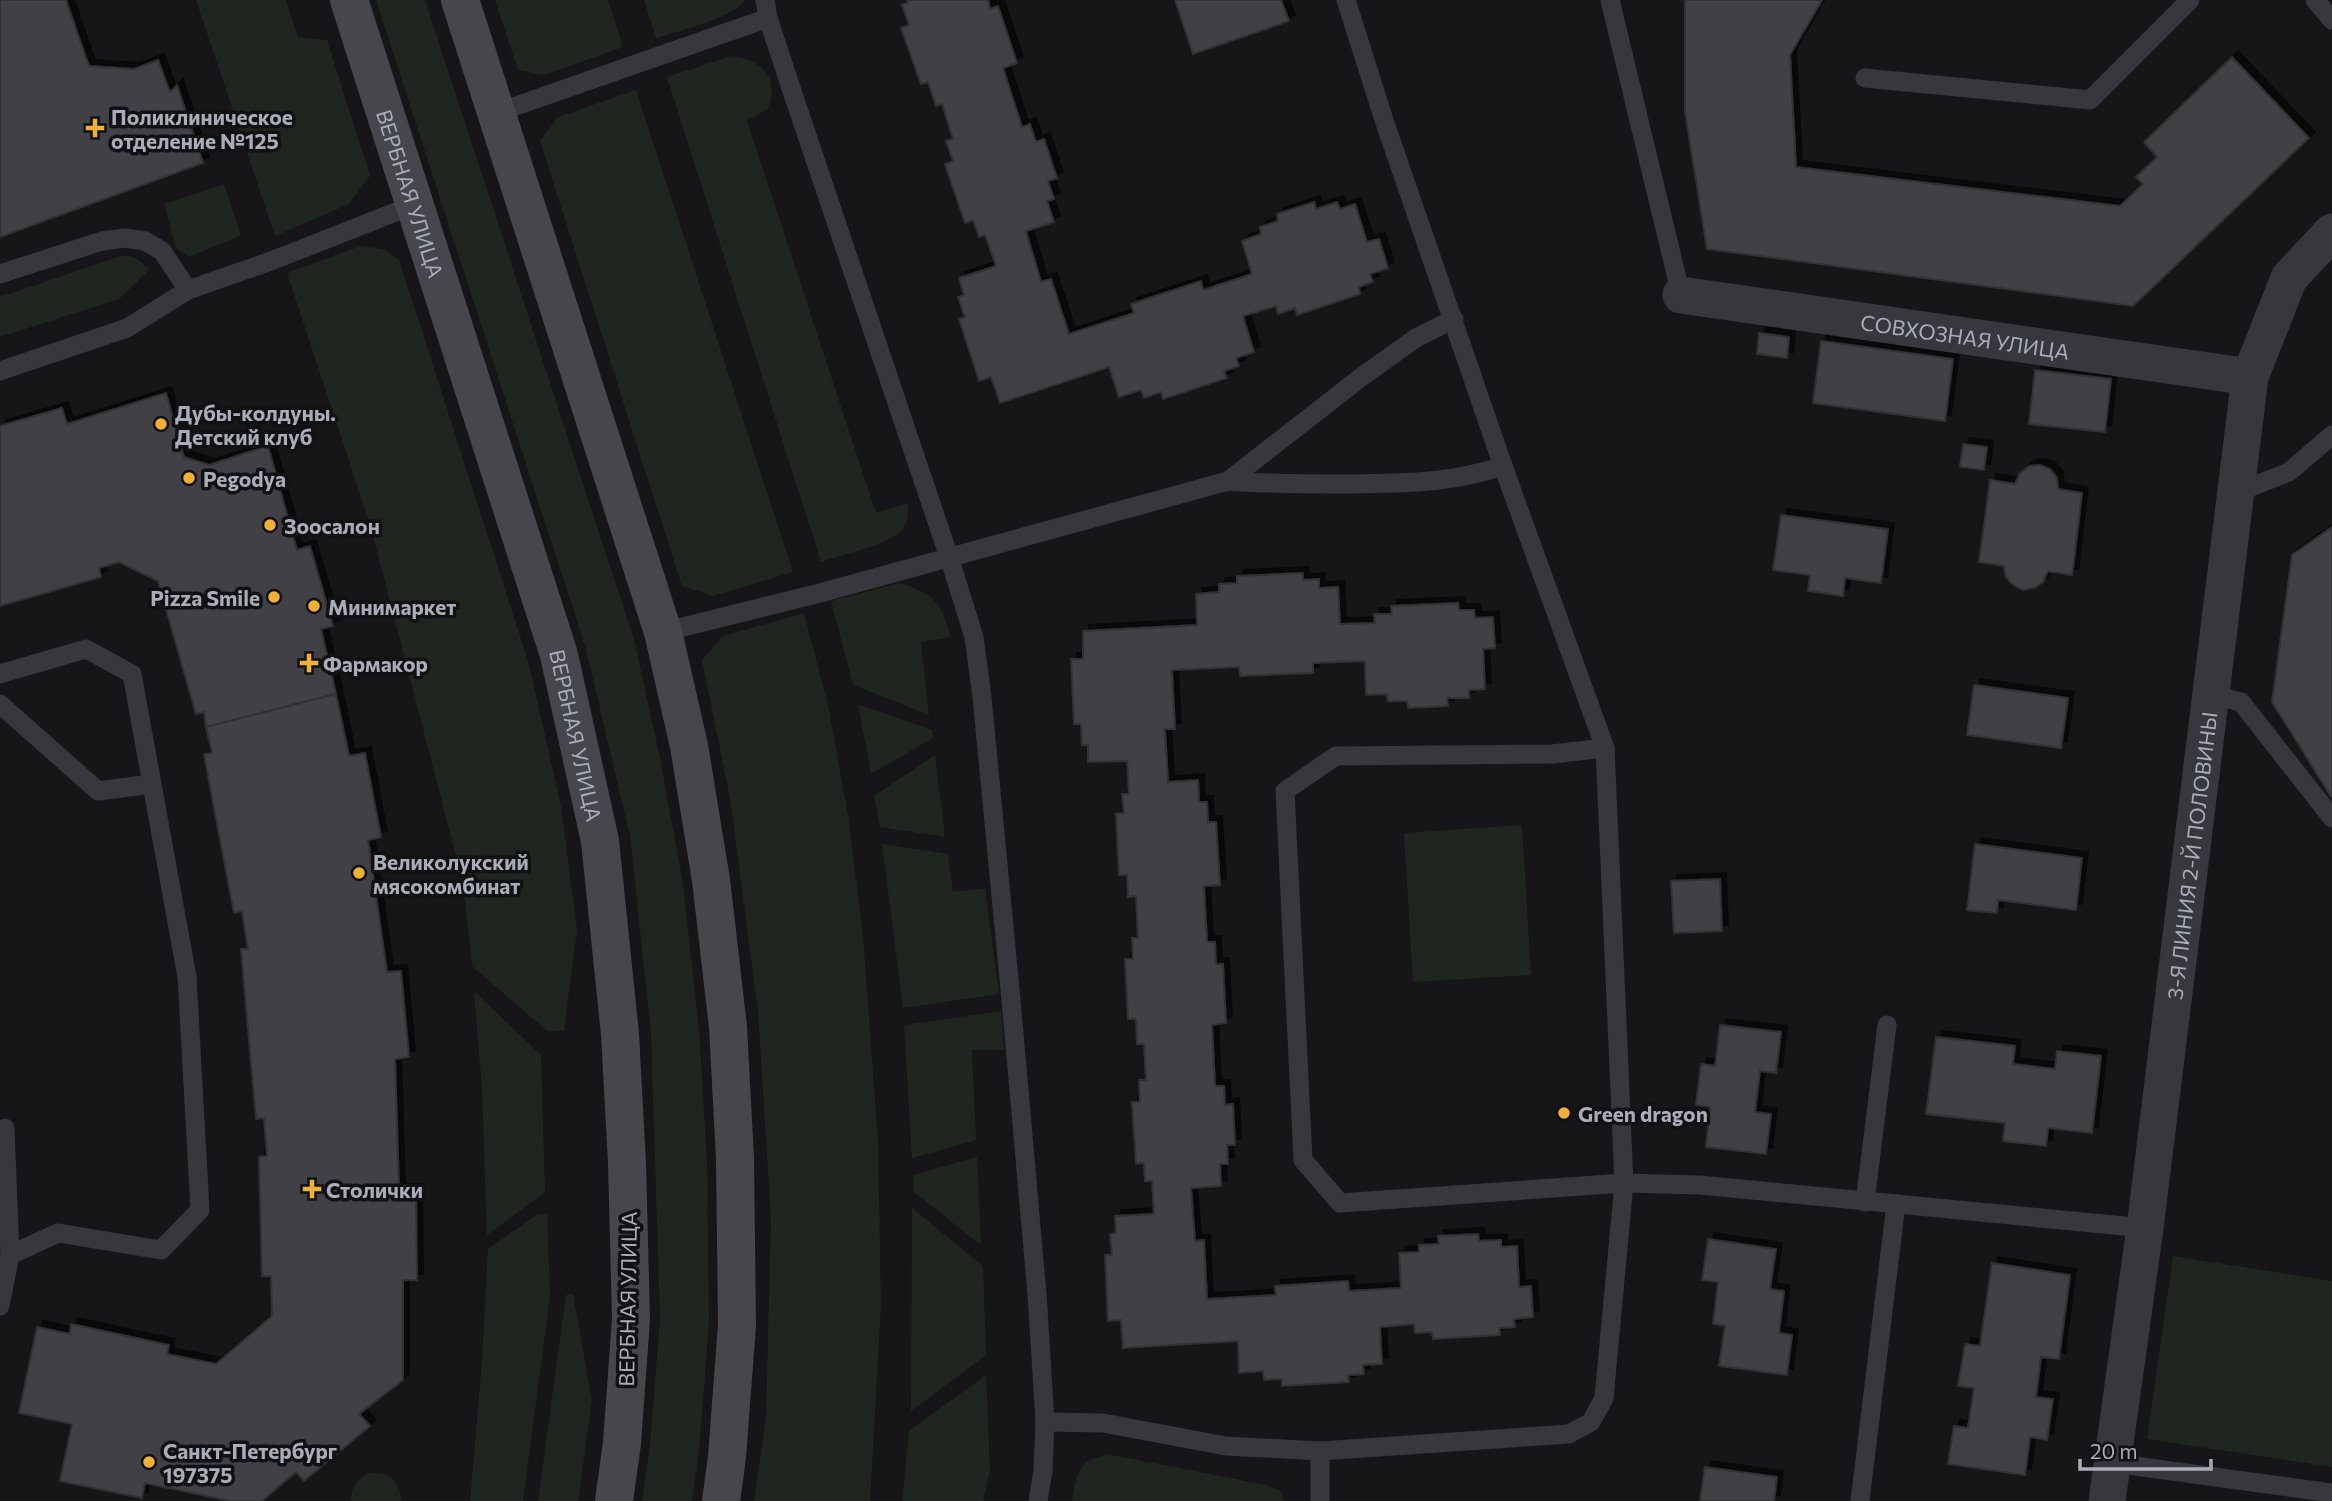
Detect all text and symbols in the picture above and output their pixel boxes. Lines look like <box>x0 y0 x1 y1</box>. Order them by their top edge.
place label: Поликлиническое отделение №125 <box>111 104 293 153</box>
street label: ВЕРБНАЯ УЛИЦА <box>372 106 450 281</box>
marker: Поликлиническое отделение №125 <box>85 118 105 138</box>
street label: СОВХОЗНАЯ УЛИЦА <box>1859 309 2071 363</box>
place label: Дубы-колдуны. Детский клуб <box>175 400 336 449</box>
marker: Дубы-колдуны. Детский клуб <box>153 416 169 432</box>
place label: Pegodya <box>203 466 286 491</box>
marker: Pegodya <box>181 470 197 486</box>
place label: Зоосалон <box>284 513 380 538</box>
marker: Зоосалон <box>262 517 278 533</box>
place label: Pizza Smile <box>150 585 260 610</box>
marker: Pizza Smile <box>266 589 282 605</box>
place label: Минимаркет <box>328 594 456 619</box>
marker: Минимаркет <box>306 598 322 614</box>
street label: ВЕРБНАЯ УЛИЦА <box>546 647 608 823</box>
place label: Фармакор <box>323 651 428 676</box>
marker: Фармакор <box>301 655 317 671</box>
street label: 3-Я ЛИНИЯ 2-Й ПОЛОВИНЫ <box>2161 710 2221 1001</box>
place label: Великолукский мясокомбинат <box>373 849 529 898</box>
marker: Великолукский мясокомбинат <box>351 865 367 881</box>
place label: Green dragon <box>1578 1101 1708 1126</box>
marker: Green dragon <box>1556 1105 1572 1121</box>
place label: Столички <box>326 1177 423 1202</box>
marker: Столички <box>304 1181 320 1197</box>
street label: ВЕРБНАЯ УЛИЦА <box>613 1211 641 1387</box>
scale bar <box>2080 1428 2211 1472</box>
place label: Санкт-Петербург 197375 <box>163 1438 337 1487</box>
text: 20 m <box>2090 1438 2138 1463</box>
marker: Санкт-Петербург 197375 <box>141 1454 157 1470</box>

